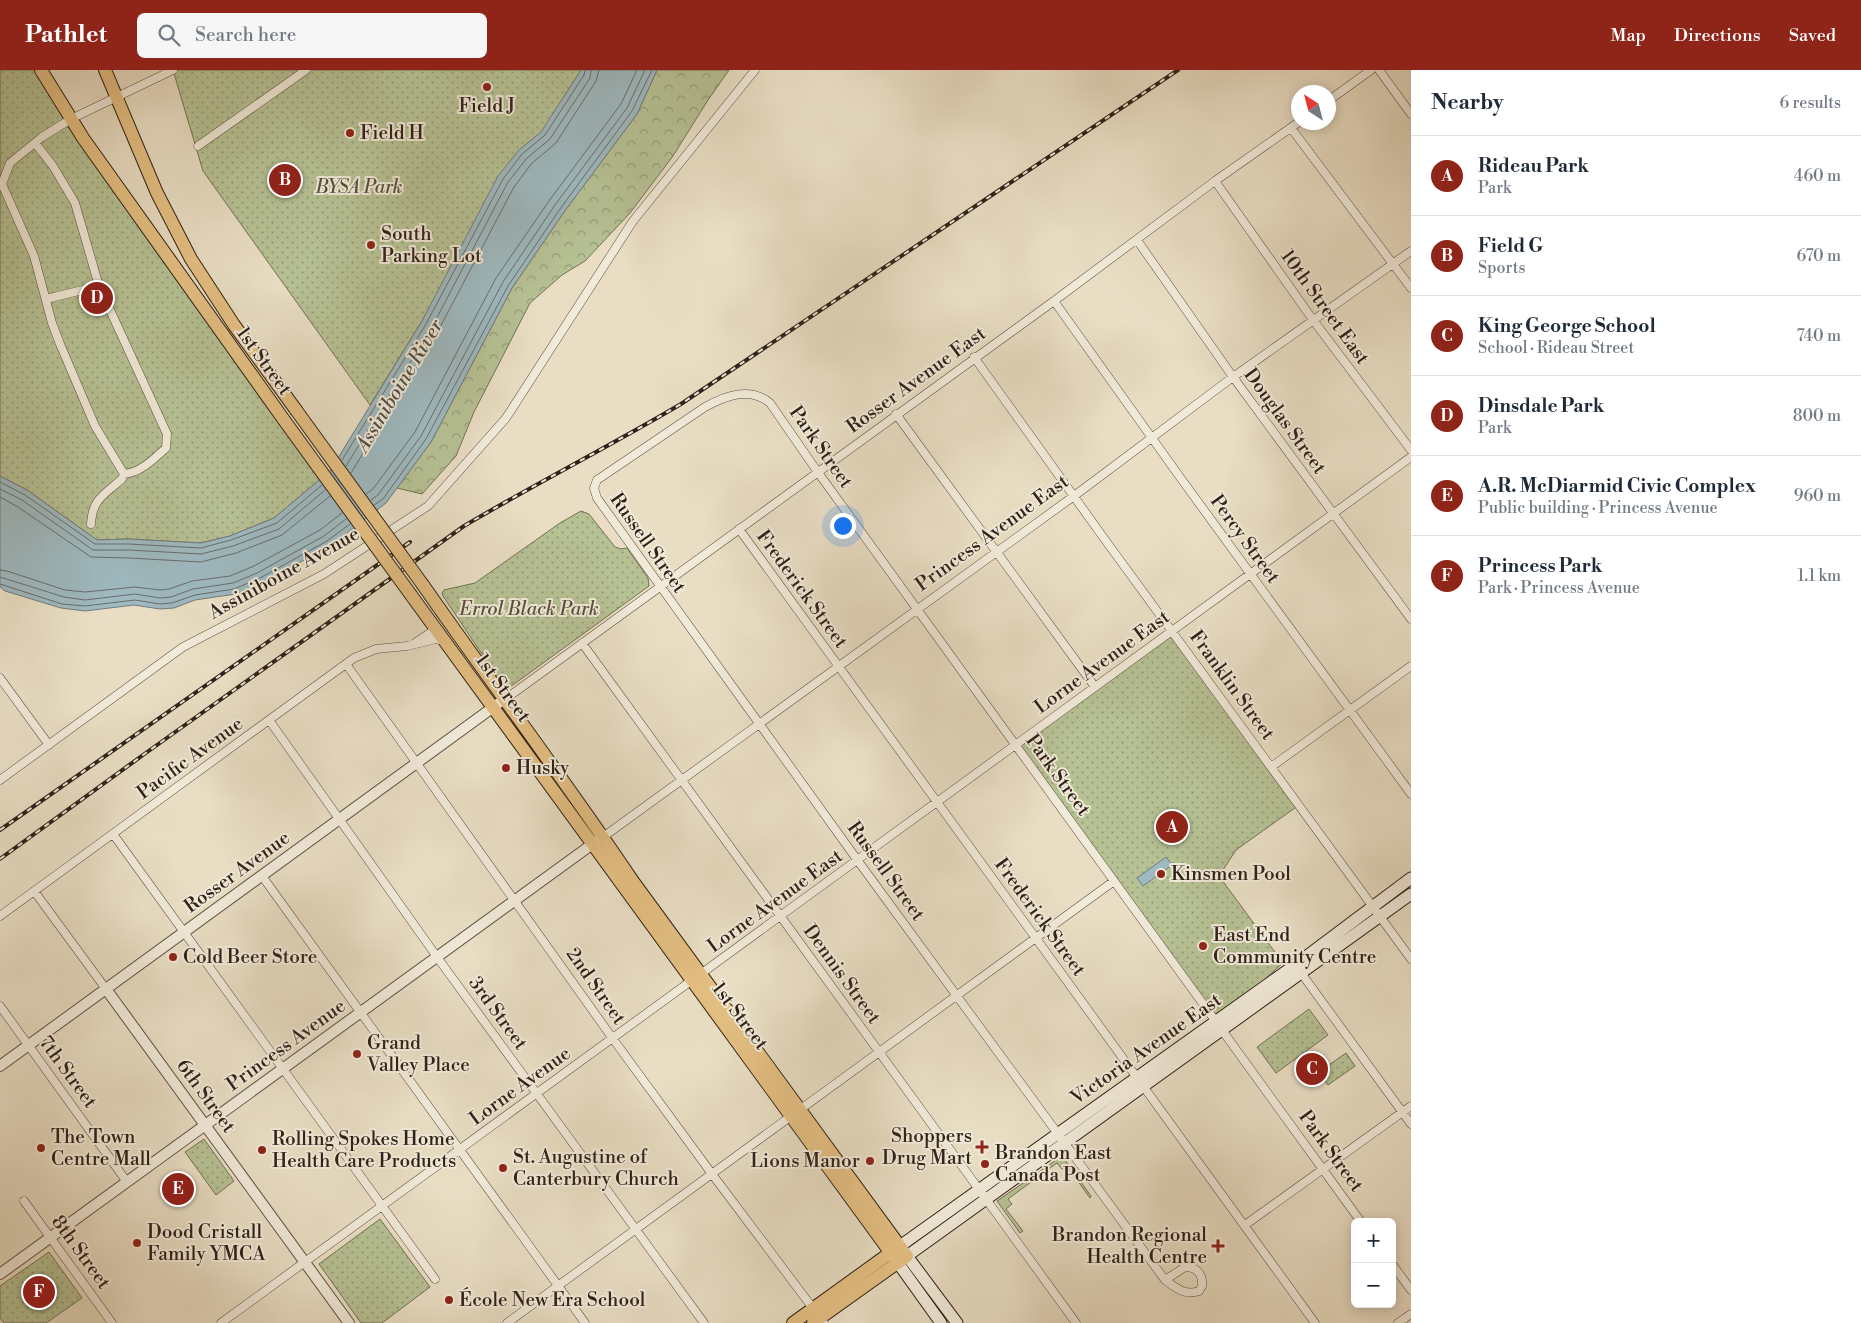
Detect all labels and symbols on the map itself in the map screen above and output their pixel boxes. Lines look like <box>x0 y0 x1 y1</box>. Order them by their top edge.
marker: Field J <box>481 81 493 93</box>
north arrow <box>1291 85 1336 130</box>
place label: Field J <box>458 94 516 118</box>
place label: Field H <box>360 121 424 145</box>
marker: Field H <box>344 127 356 139</box>
pin: B <box>269 161 301 199</box>
park label: BYSA Park <box>314 175 403 199</box>
place label: South Parking Lot <box>381 222 482 268</box>
marker: South Parking Lot <box>365 239 377 251</box>
street label: 10th Street East <box>1275 245 1375 369</box>
pin: D <box>81 279 113 317</box>
water label: Assiniboine River <box>350 315 450 459</box>
street label: Rosser Avenue East <box>842 321 991 439</box>
street label: 1st Street <box>231 322 297 400</box>
street label: Douglas Street <box>1238 363 1332 479</box>
street label: Park Street <box>784 401 858 493</box>
street label: Princess Avenue East <box>911 469 1073 597</box>
street label: Russell Street <box>605 488 692 598</box>
street label: Percy Street <box>1205 490 1285 588</box>
your location <box>830 513 856 539</box>
street label: Assiniboine Avenue <box>203 522 364 625</box>
street label: Frederick Street <box>751 525 853 653</box>
park label: Errol Black Park <box>458 597 599 621</box>
street label: Lorne Avenue East <box>1030 605 1174 719</box>
street label: Franklin Street <box>1184 625 1280 745</box>
street label: 1st Street <box>470 649 536 727</box>
street label: Pacific Avenue <box>132 711 248 805</box>
street label: Park Street <box>1020 729 1096 821</box>
place label: Husky <box>516 756 570 780</box>
marker: Husky <box>500 762 512 774</box>
pin: A <box>1156 808 1188 846</box>
street label: Russell Street <box>842 817 930 926</box>
street label: Rosser Avenue <box>180 826 294 918</box>
street label: Lorne Avenue East <box>703 844 847 958</box>
street label: Frederick Street <box>989 853 1091 981</box>
place label: Kinsmen Pool <box>1171 862 1291 886</box>
marker: Kinsmen Pool <box>1155 868 1167 880</box>
street label: Dennis Street <box>798 920 886 1029</box>
place label: East End Community Centre <box>1213 923 1376 969</box>
marker: East End Community Centre <box>1197 940 1209 952</box>
street label: 2nd Street <box>561 943 631 1029</box>
place label: Cold Beer Store <box>183 945 317 969</box>
marker: Cold Beer Store <box>167 951 179 963</box>
street label: 3rd Street <box>463 972 533 1055</box>
street label: 1st Street <box>707 977 773 1055</box>
street label: Victoria Avenue East <box>1065 988 1226 1111</box>
street label: Princess Avenue <box>222 994 350 1096</box>
street label: 7th Street <box>34 1031 102 1113</box>
place label: Grand Valley Place <box>366 1031 470 1077</box>
street label: Lorne Avenue <box>465 1041 575 1131</box>
marker: Grand Valley Place <box>351 1048 363 1060</box>
pin: C <box>1296 1050 1328 1088</box>
street label: 6th Street <box>171 1054 241 1138</box>
street label: Park Street <box>1293 1105 1369 1197</box>
place label: Shoppers Drug Mart <box>882 1124 972 1170</box>
place label: The Town Centre Mall <box>51 1125 151 1171</box>
place label: Rolling Spokes Home Health Care Products <box>272 1127 456 1173</box>
marker: Shoppers Drug Mart <box>976 1141 988 1153</box>
place label: Brandon East Canada Post <box>994 1141 1112 1187</box>
marker: The Town Centre Mall <box>35 1142 47 1154</box>
marker: Rolling Spokes Home Health Care Products <box>256 1144 268 1156</box>
place label: St. Augustine of Canterbury Church <box>513 1145 679 1191</box>
place label: Lions Manor <box>750 1149 860 1173</box>
marker: Lions Manor <box>864 1155 876 1167</box>
marker: Brandon East Canada Post <box>979 1158 991 1170</box>
marker: St. Augustine of Canterbury Church <box>497 1162 509 1174</box>
pin: E <box>162 1170 194 1208</box>
street label: 8th Street <box>46 1210 116 1294</box>
place label: Dood Cristall Family YMCA <box>147 1220 267 1266</box>
place label: Brandon Regional Health Centre <box>1051 1223 1207 1269</box>
marker: Dood Cristall Family YMCA <box>131 1237 143 1249</box>
marker: Brandon Regional Health Centre <box>1211 1239 1225 1253</box>
pin: F <box>23 1273 55 1311</box>
place label: École New Era School <box>459 1287 646 1312</box>
marker: École New Era School <box>443 1294 455 1306</box>

